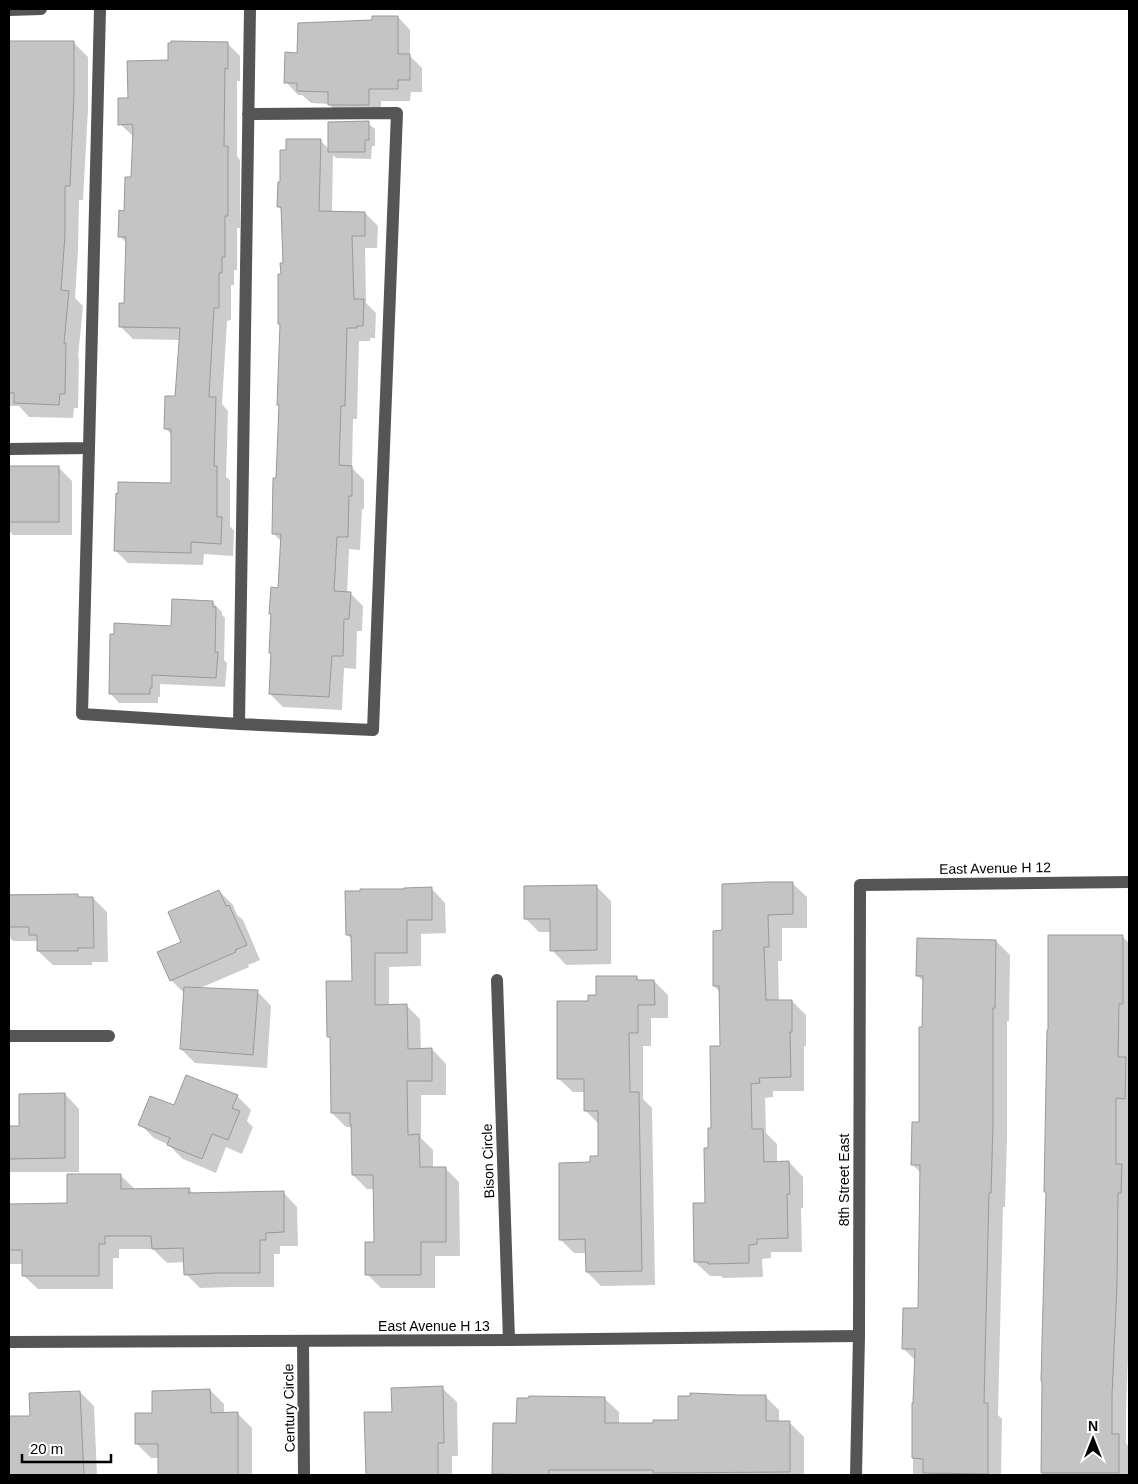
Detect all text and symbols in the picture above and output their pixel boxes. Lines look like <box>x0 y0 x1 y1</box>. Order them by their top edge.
street label: East Avenue H 12 <box>939 859 1051 877</box>
street label: Bison Circle <box>479 1123 497 1199</box>
street label: 8th Street East <box>836 1134 852 1226</box>
street label: East Avenue H 13 <box>378 1318 490 1334</box>
street label: Century Circle <box>280 1363 298 1452</box>
north arrow <box>1068 1414 1118 1464</box>
text: N <box>1088 1418 1098 1434</box>
scale bar <box>22 1432 111 1464</box>
text: 20 m <box>30 1440 63 1457</box>

